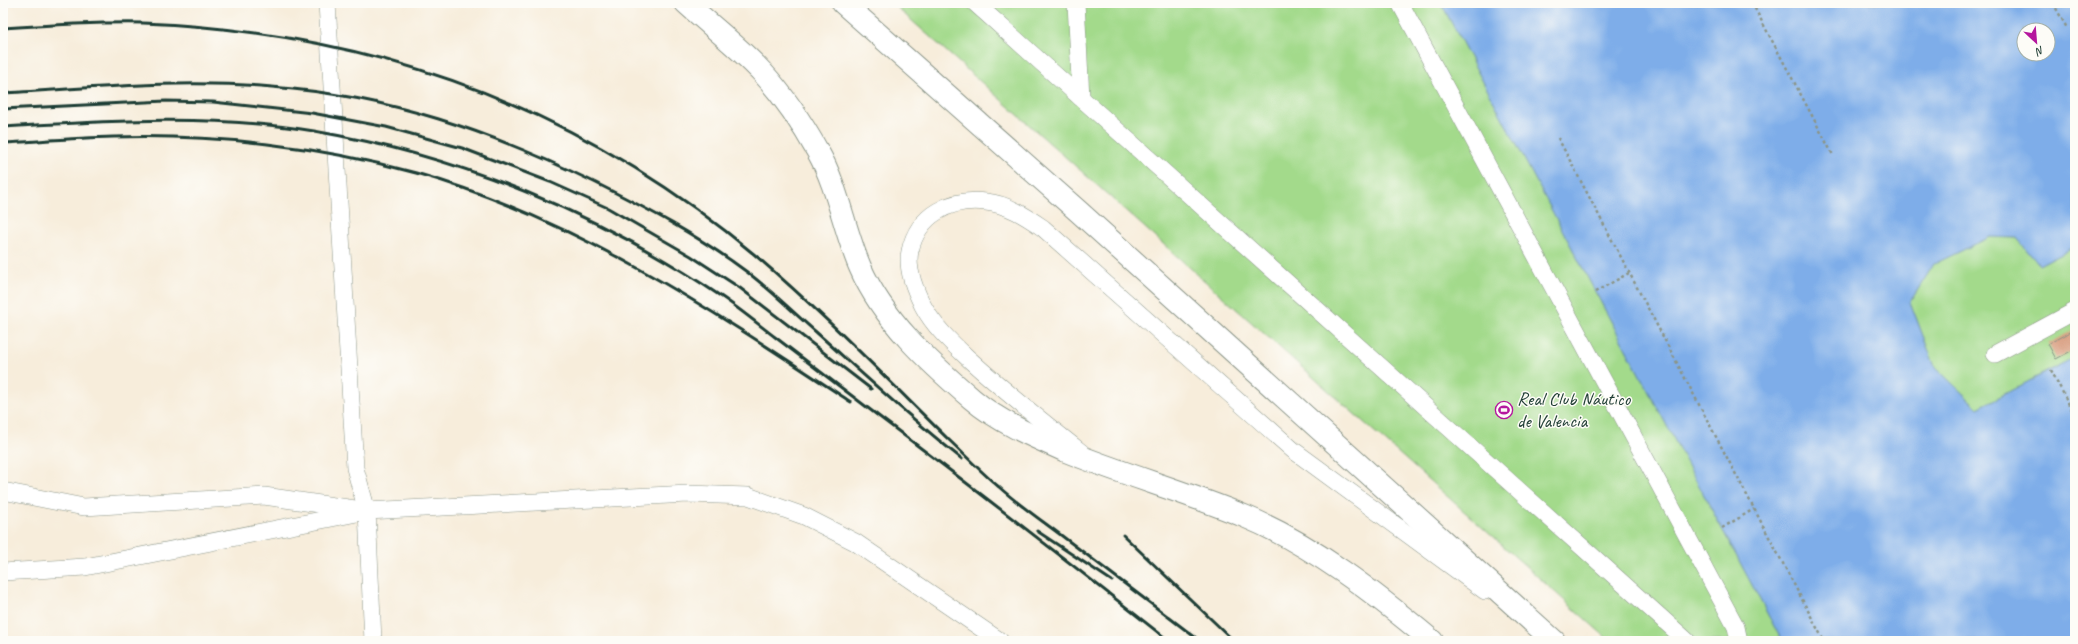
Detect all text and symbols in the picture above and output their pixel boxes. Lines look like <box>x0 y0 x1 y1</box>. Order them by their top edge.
north arrow <box>2016 22 2056 62</box>
text: N <box>2032 43 2047 60</box>
place label: Real Club Náutico de Valencia <box>1517 387 1631 433</box>
sports icon: Real Club Náutico de Valencia <box>1494 400 1514 420</box>

